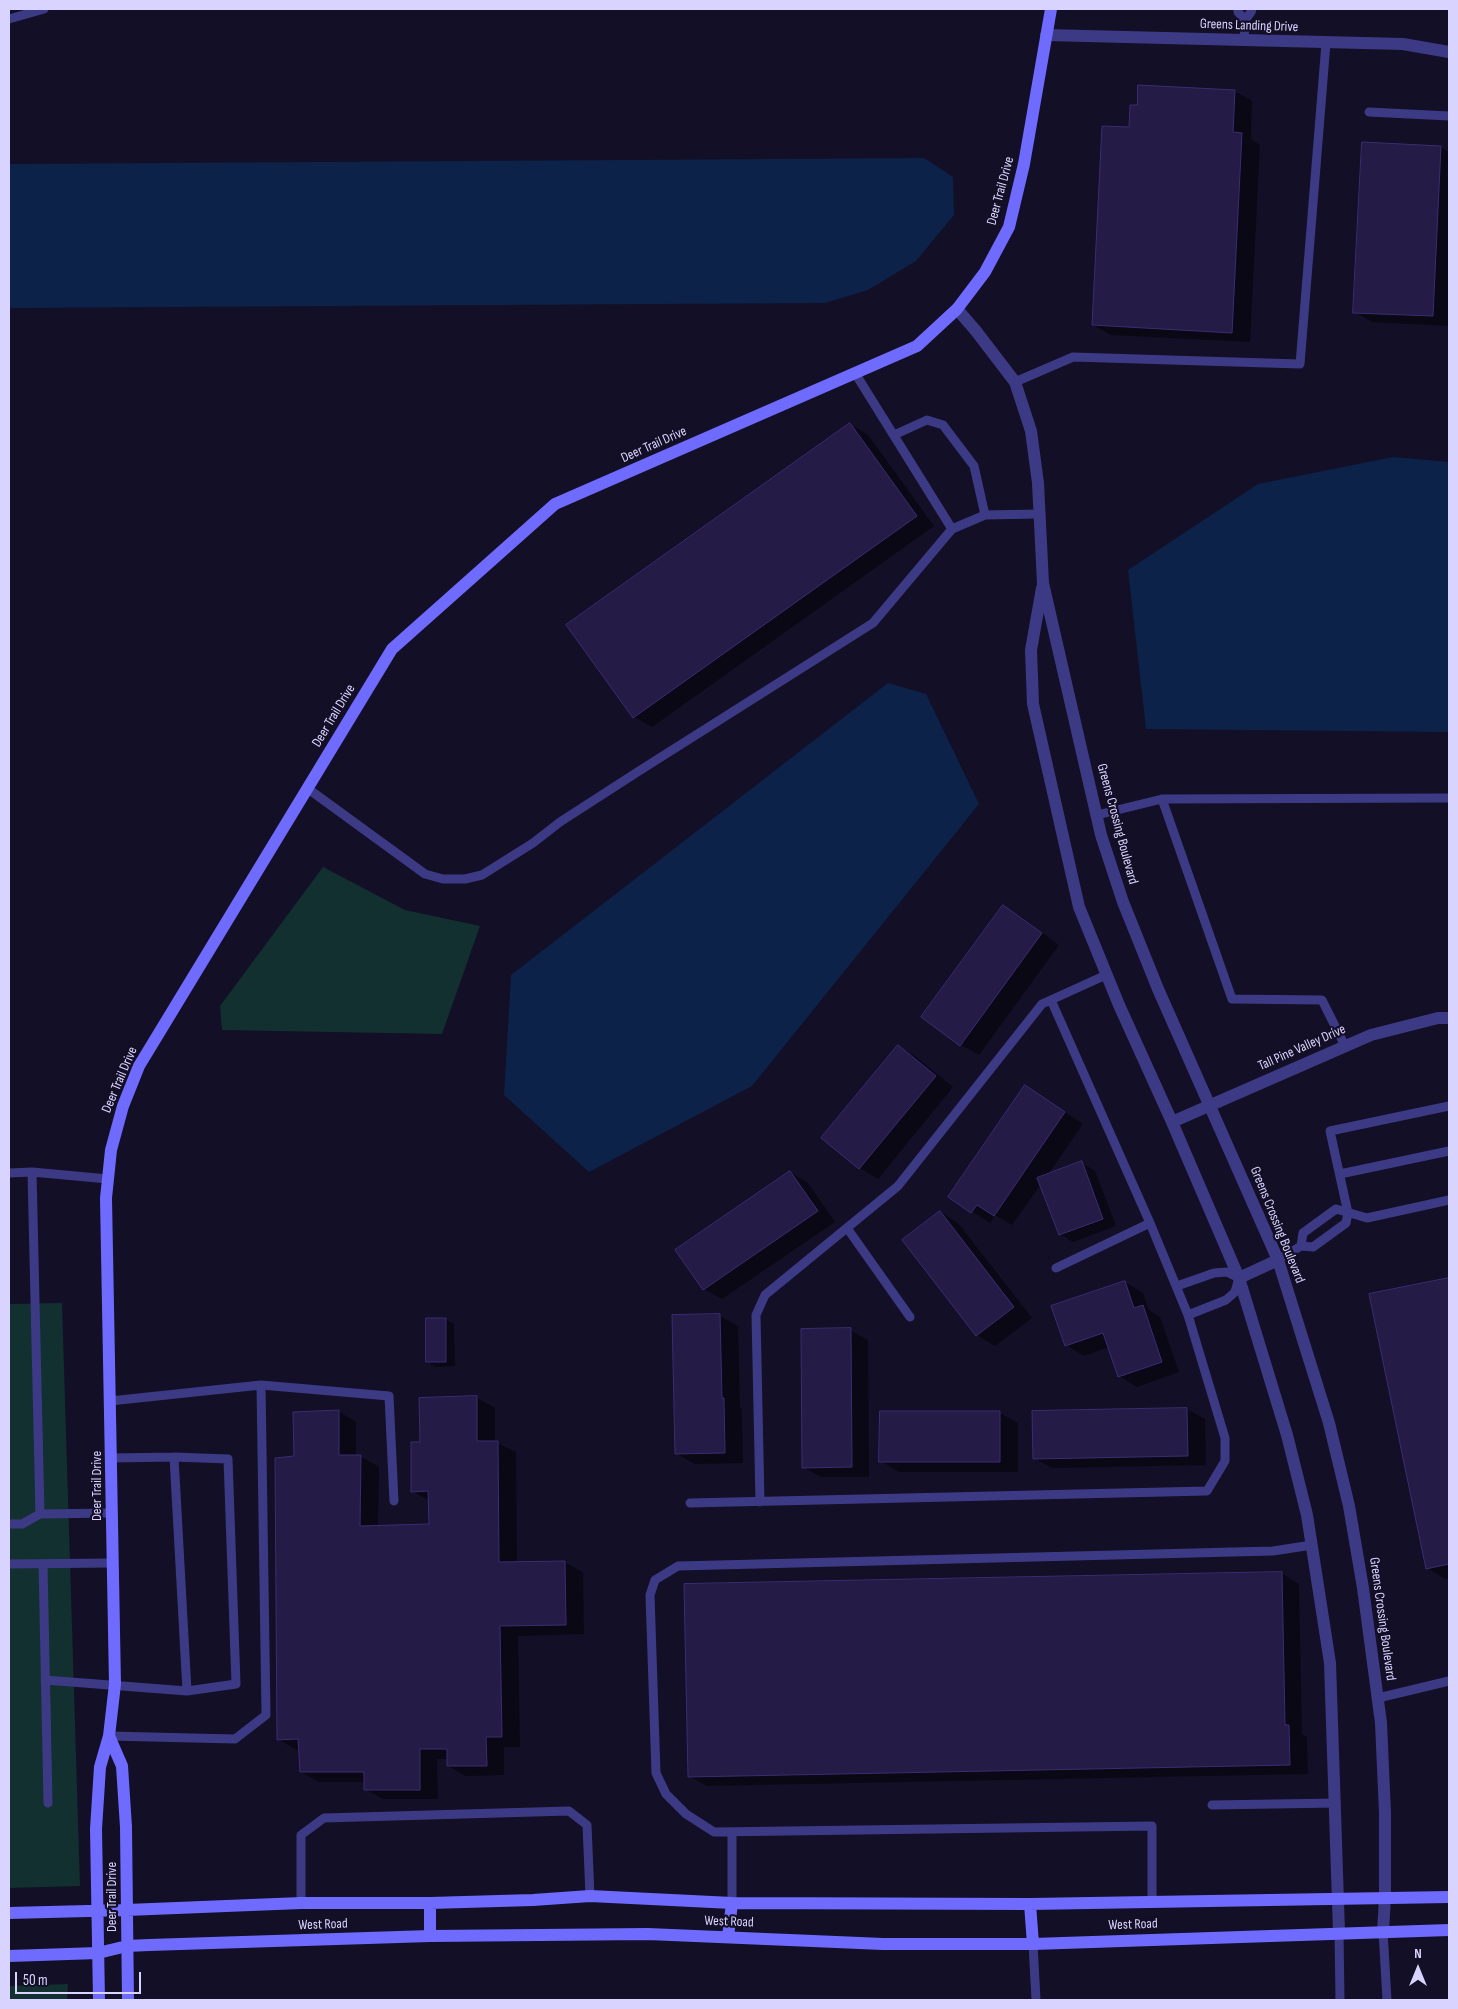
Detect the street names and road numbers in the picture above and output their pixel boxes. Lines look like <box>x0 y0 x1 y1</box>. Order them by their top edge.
street label: Greens Landing Drive <box>1199 16 1299 36</box>
street label: Deer Trail Drive <box>984 155 1018 227</box>
street label: Deer Trail Drive <box>619 423 689 467</box>
street label: Deer Trail Drive <box>309 682 359 750</box>
street label: Greens Crossing Boulevard <box>1093 762 1141 886</box>
street label: Tall Pine Valley Drive <box>1256 1021 1348 1075</box>
street label: Deer Trail Drive <box>99 1044 141 1116</box>
street label: Greens Crossing Boulevard <box>1246 1164 1308 1286</box>
street label: Deer Trail Drive <box>89 1451 105 1521</box>
street label: Greens Crossing Boulevard <box>1365 1556 1399 1682</box>
street label: Deer Trail Drive <box>104 1862 120 1932</box>
street label: West Road <box>704 1913 754 1931</box>
street label: West Road <box>298 1916 348 1934</box>
street label: West Road <box>1108 1916 1158 1934</box>

